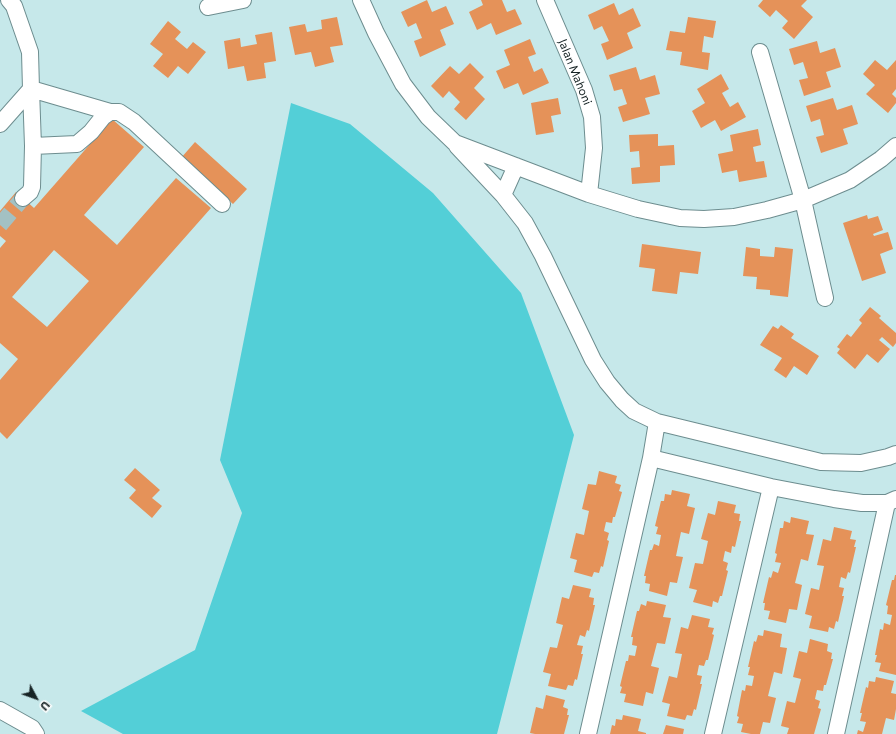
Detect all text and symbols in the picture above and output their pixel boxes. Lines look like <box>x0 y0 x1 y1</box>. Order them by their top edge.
street label: Jalan Mahoni <box>555 37 595 107</box>
north arrow <box>16 678 56 718</box>
text: U <box>38 699 53 713</box>

